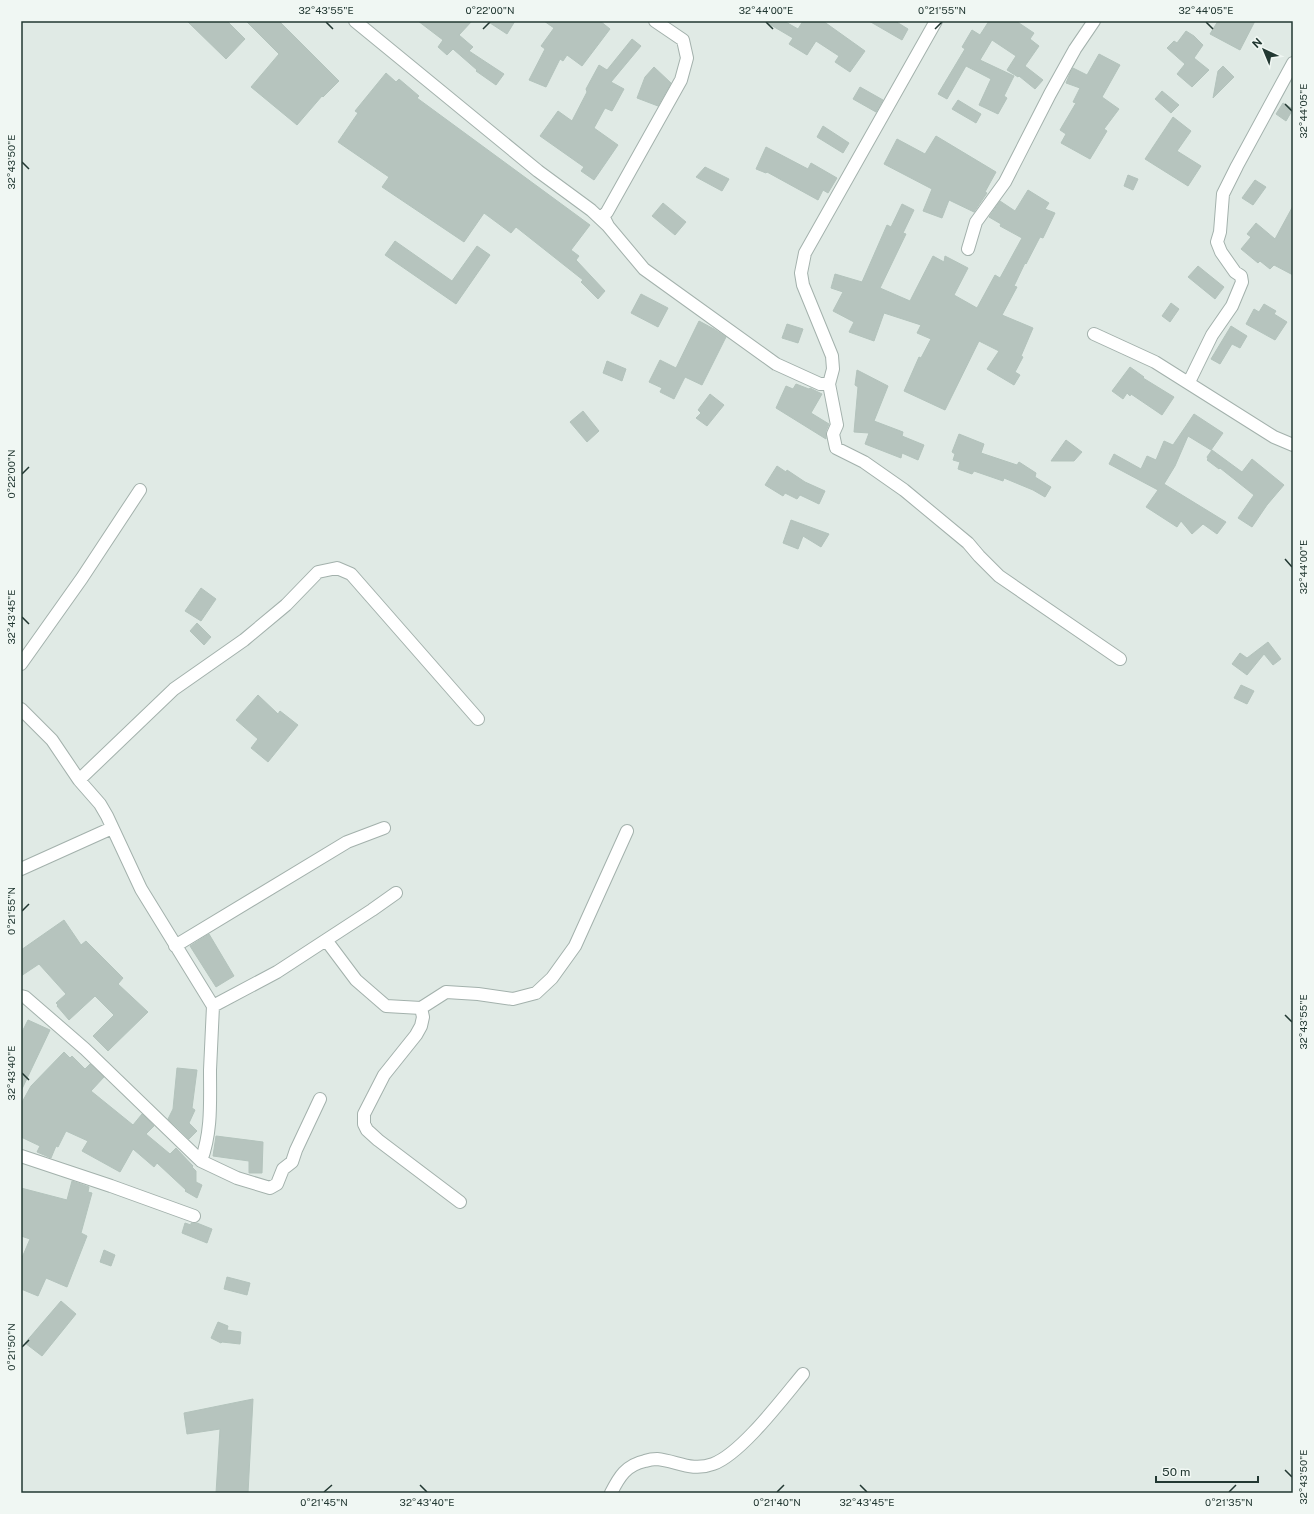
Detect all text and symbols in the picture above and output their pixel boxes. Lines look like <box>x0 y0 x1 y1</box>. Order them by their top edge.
text: 32°43'55"E <box>298 4 354 16</box>
text: 0°22'00"N <box>465 4 515 16</box>
text: 32°44'00"E <box>739 4 793 16</box>
text: 0°21'55"N <box>918 4 966 16</box>
text: 32°44'05"E <box>1179 4 1233 16</box>
north arrow <box>1244 30 1284 70</box>
text: N <box>1250 36 1264 50</box>
text: 32°44'05"E <box>1297 84 1309 138</box>
text: 32°43'50"E <box>5 135 17 189</box>
text: 0°22'00"N <box>5 449 17 499</box>
text: 32°44'00"E <box>1297 540 1309 594</box>
text: 32°43'45"E <box>5 589 17 645</box>
text: 0°21'55"N <box>5 887 17 935</box>
text: 32°43'55"E <box>1297 994 1309 1050</box>
text: 32°43'40"E <box>5 1046 17 1100</box>
text: 0°21'50"N <box>5 1323 17 1371</box>
text: 32°43'50"E <box>1297 1450 1309 1504</box>
scale bar <box>1156 1458 1258 1484</box>
text: 50 m <box>1162 1465 1190 1479</box>
text: 0°21'45"N <box>300 1496 348 1508</box>
text: 32°43'40"E <box>400 1496 454 1508</box>
text: 0°21'40"N <box>753 1496 801 1508</box>
text: 32°43'45"E <box>839 1496 895 1508</box>
text: 0°21'35"N <box>1205 1496 1253 1508</box>

